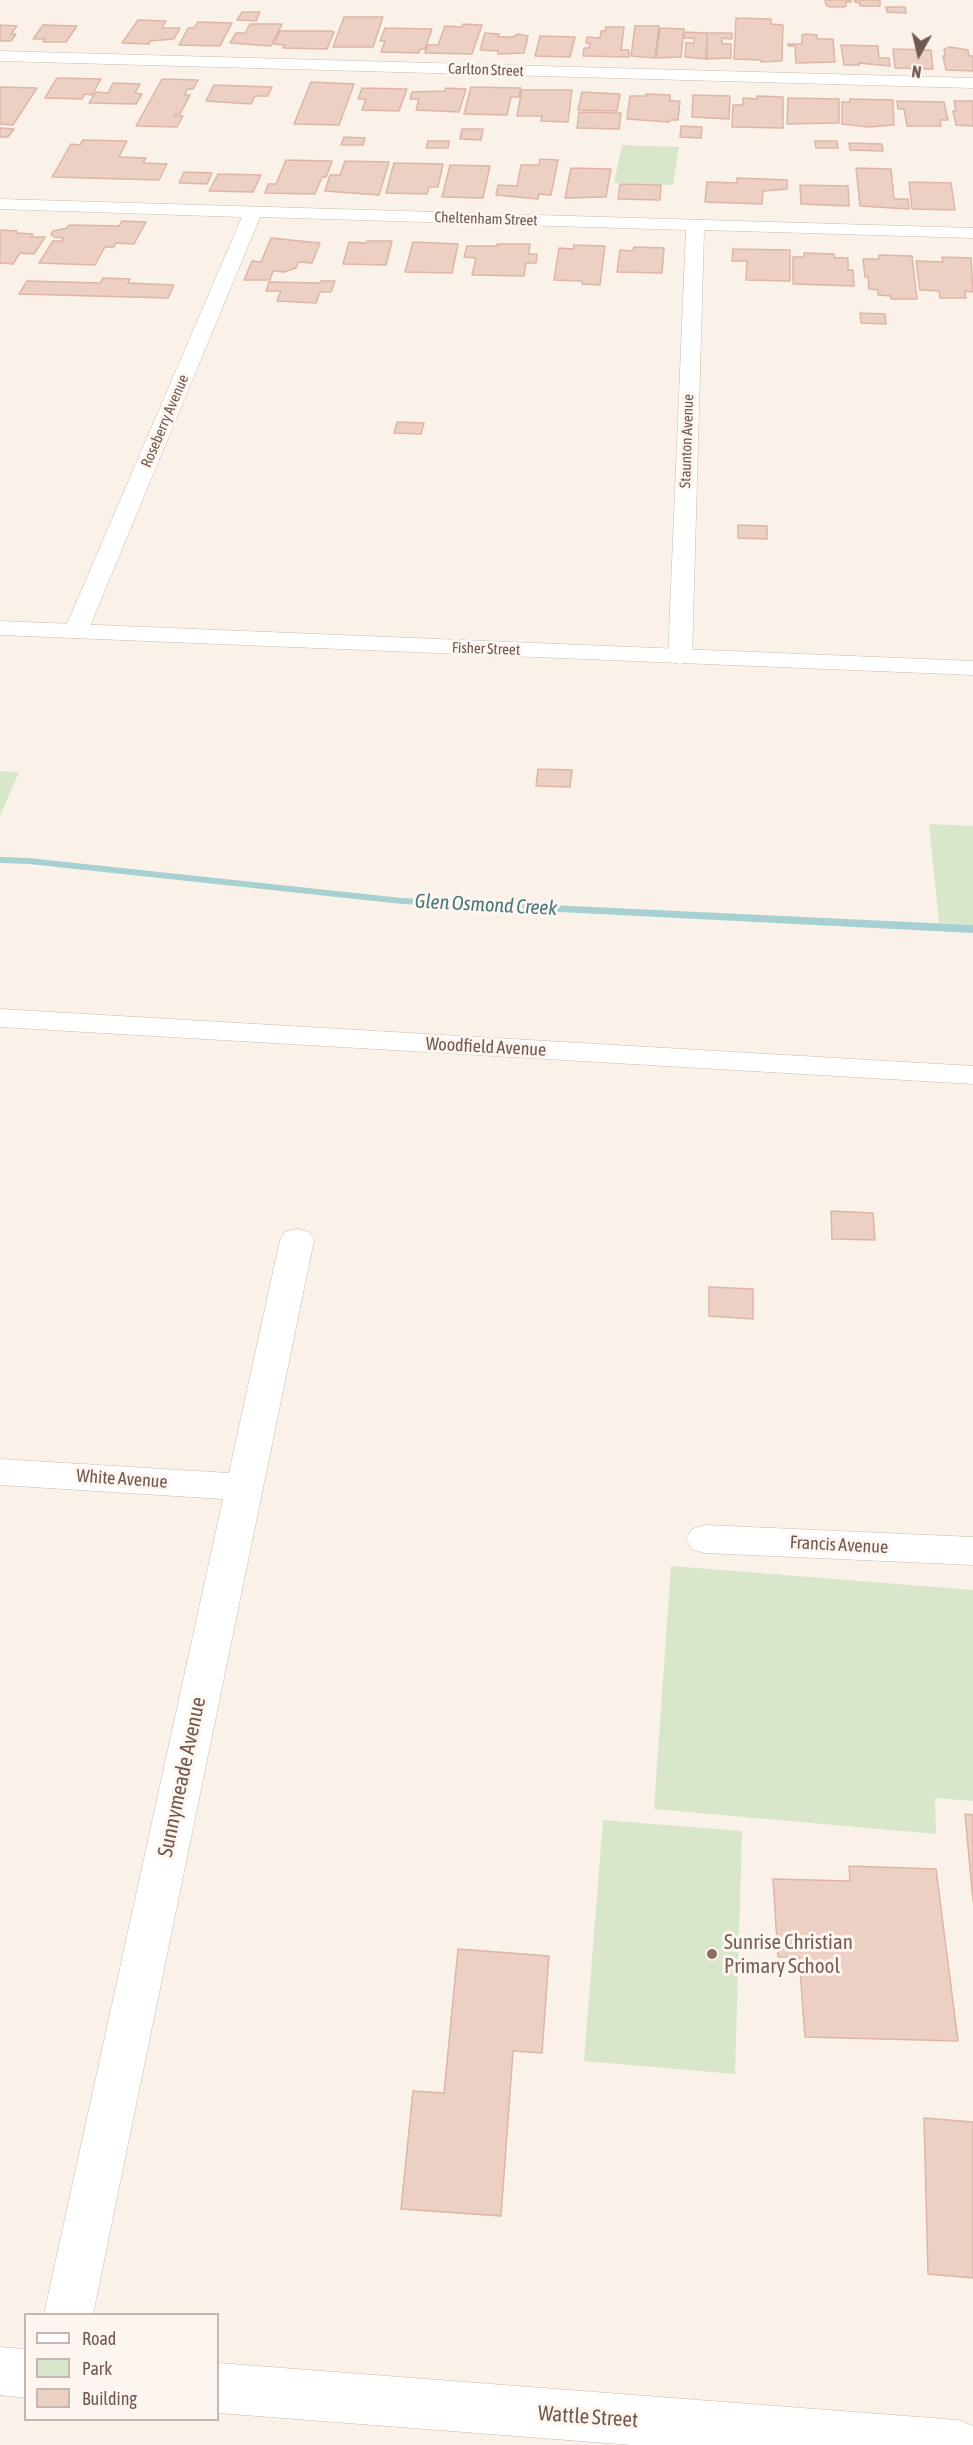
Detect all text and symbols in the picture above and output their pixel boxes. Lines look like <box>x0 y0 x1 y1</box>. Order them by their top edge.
north arrow <box>889 24 949 84</box>
street label: Carlton Street <box>448 60 524 80</box>
text: N <box>911 62 922 81</box>
street label: Cheltenham Street <box>434 208 538 230</box>
street label: Roseberry Avenue <box>137 372 193 470</box>
street label: Staunton Avenue <box>676 394 698 488</box>
street label: Fisher Street <box>452 639 520 659</box>
water label: Glen Osmond Creek <box>414 889 558 921</box>
street label: Woodfield Avenue <box>425 1033 547 1061</box>
street label: White Avenue <box>76 1465 168 1493</box>
street label: Francis Avenue <box>789 1532 889 1558</box>
street label: Sunnymeade Avenue <box>153 1695 211 1859</box>
place label: Sunrise Christian Primary School <box>724 1929 853 1979</box>
marker: Sunrise Christian Primary School <box>705 1947 719 1961</box>
legend <box>24 2313 219 2421</box>
text: Road <box>82 2328 116 2349</box>
text: Park <box>82 2358 112 2379</box>
text: Building <box>82 2388 137 2409</box>
street label: Wattle Street <box>537 2401 639 2433</box>

